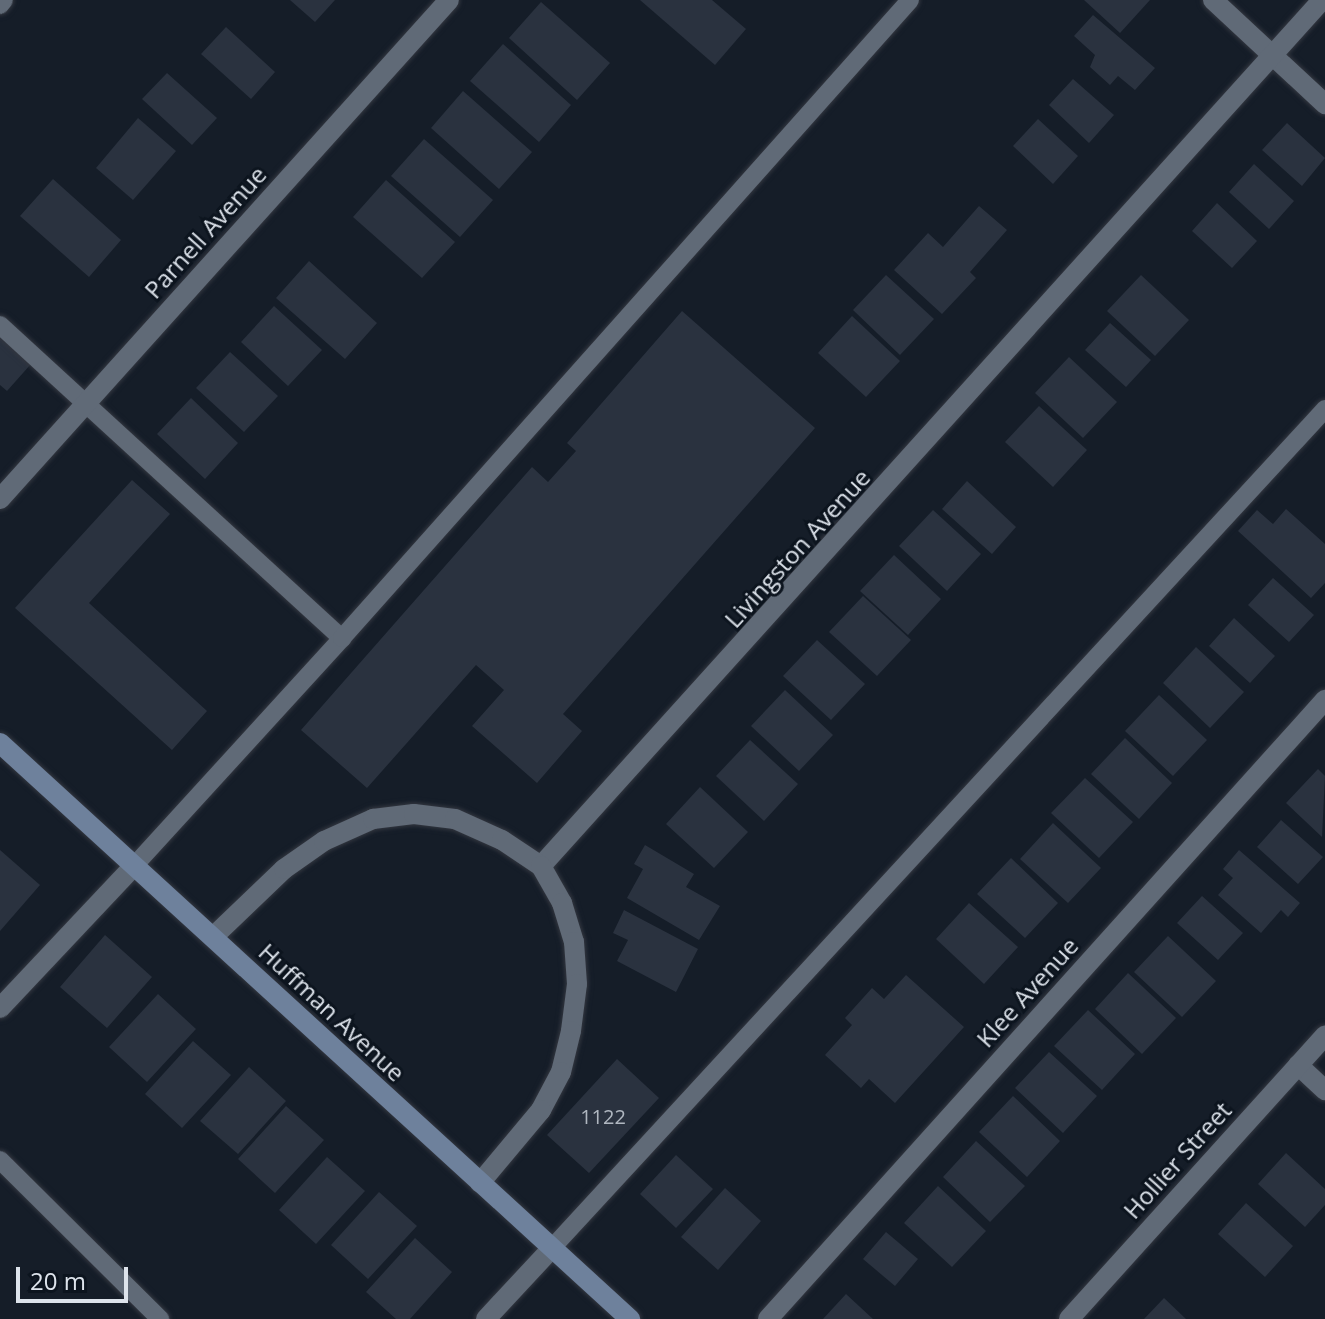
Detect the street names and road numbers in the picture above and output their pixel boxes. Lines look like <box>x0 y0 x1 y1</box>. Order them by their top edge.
street label: Parnell Avenue <box>138 160 272 304</box>
street label: Livingston Avenue <box>718 463 876 633</box>
street label: Klee Avenue <box>970 931 1084 1053</box>
street label: Huffman Avenue <box>253 937 411 1087</box>
street label: Hollier Street <box>1117 1096 1237 1224</box>

